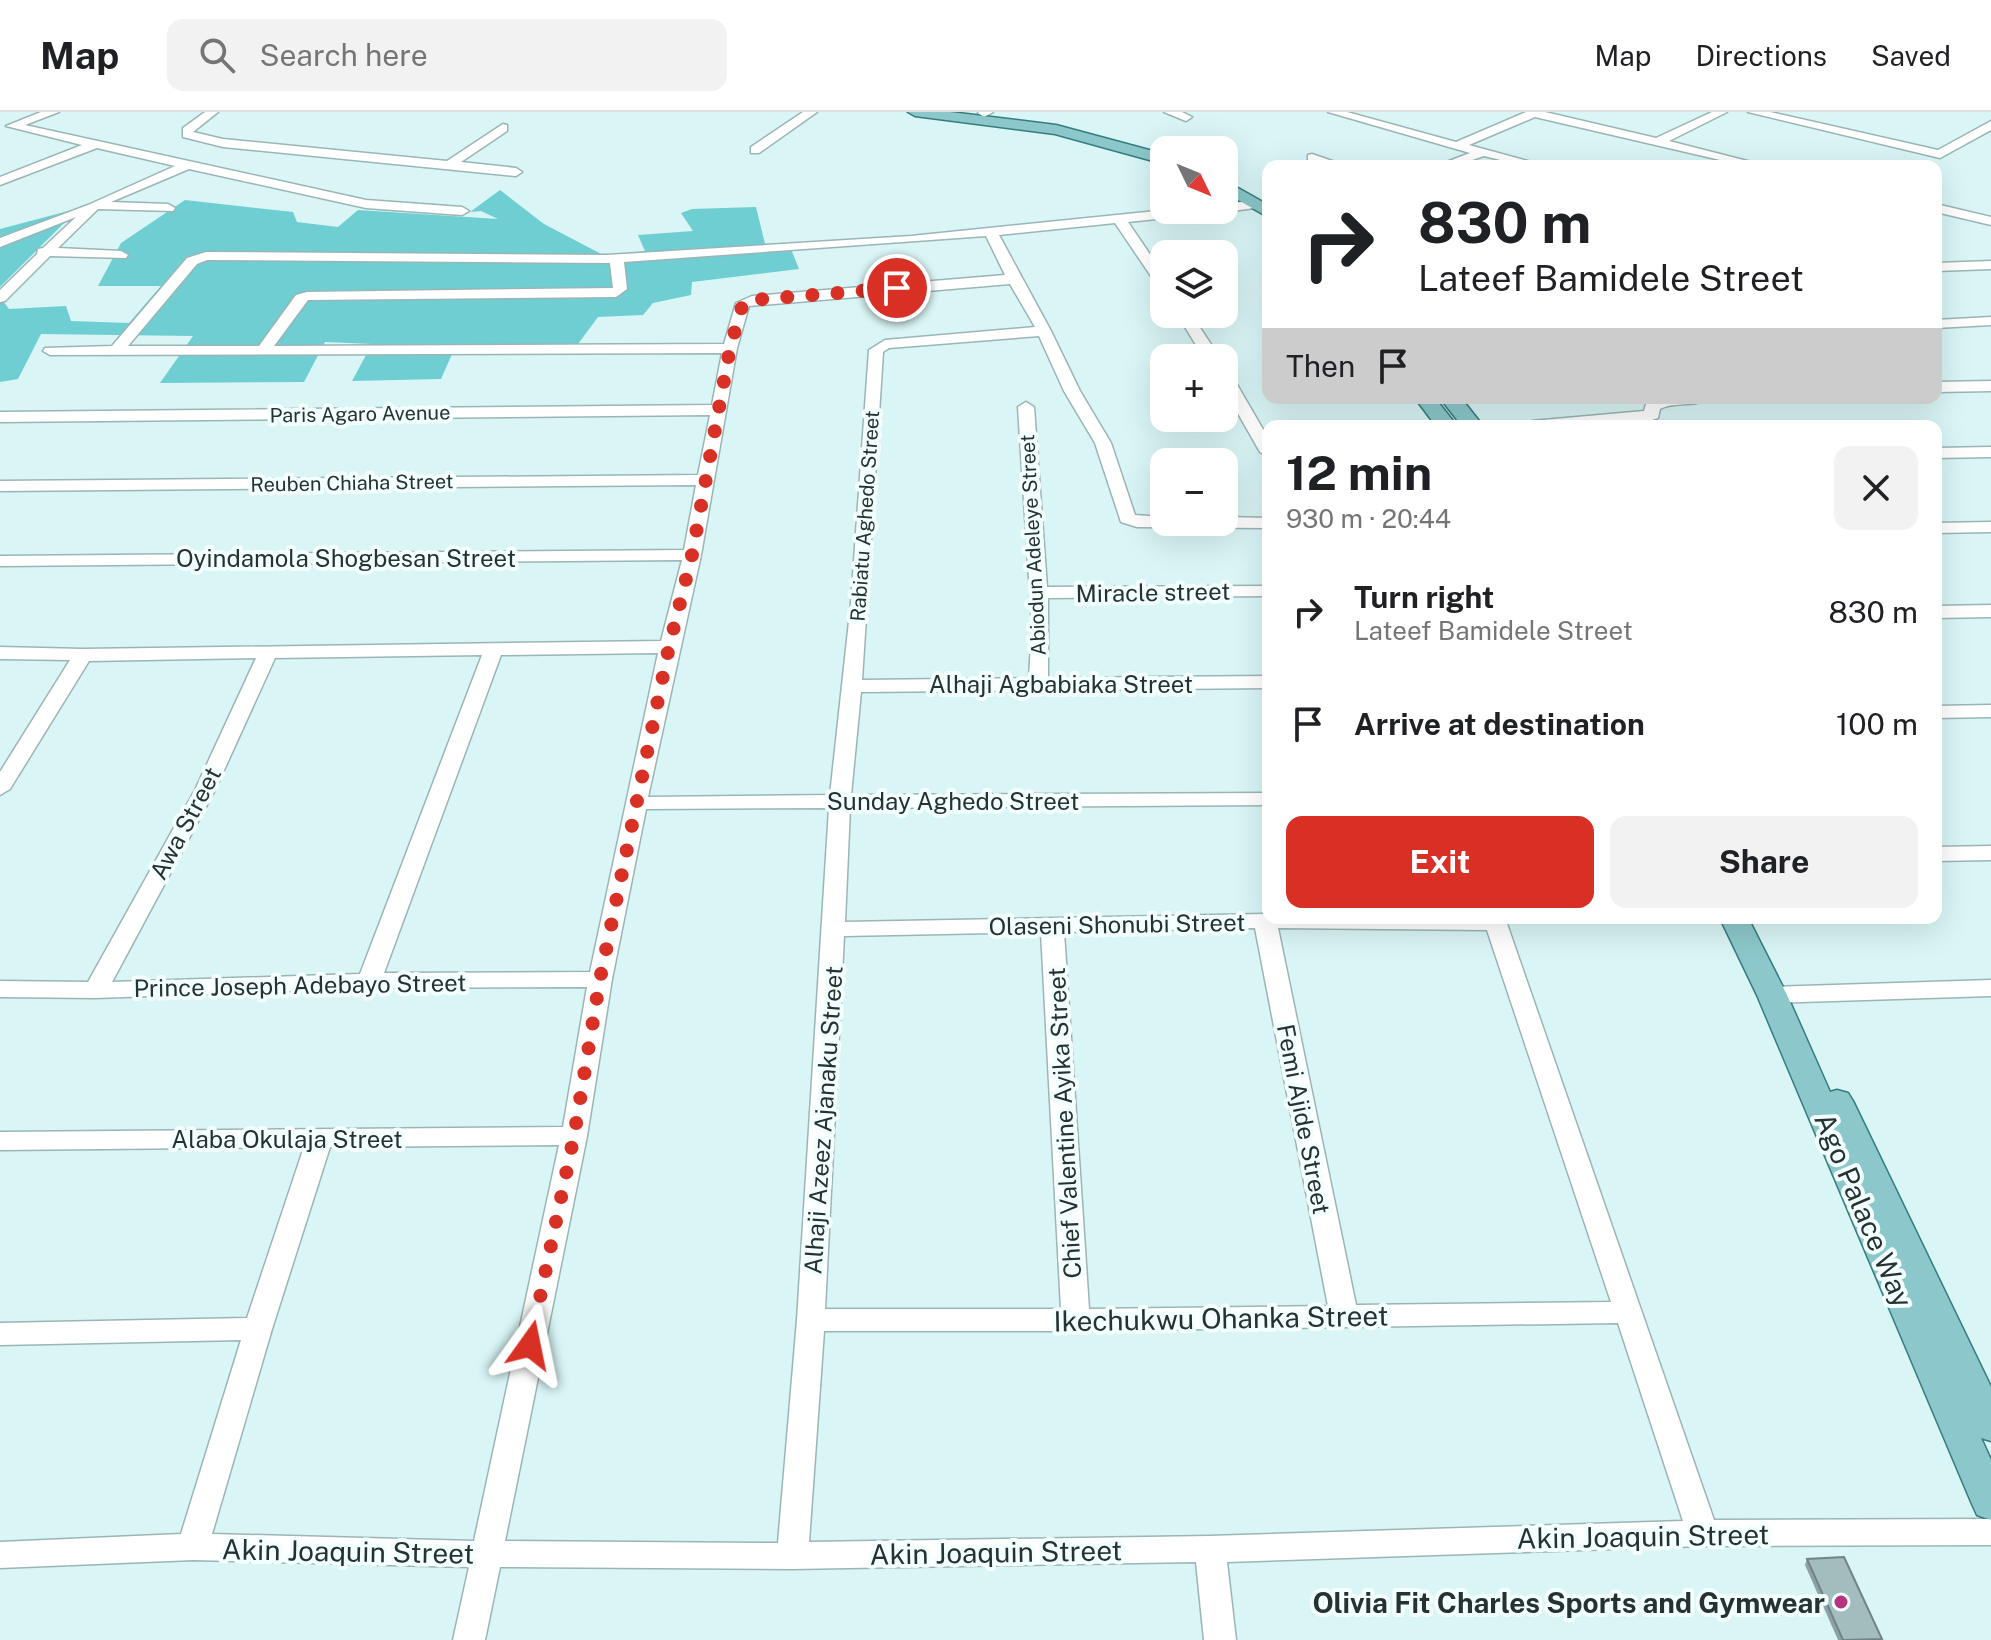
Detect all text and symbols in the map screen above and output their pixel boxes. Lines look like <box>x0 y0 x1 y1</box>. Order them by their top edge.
search box <box>167 19 727 91</box>
text: Map <box>40 33 119 78</box>
icon: search <box>195 33 239 77</box>
text: Search here <box>259 37 428 73</box>
text: Map <box>1595 39 1651 72</box>
text: Directions <box>1695 39 1827 72</box>
text: Saved <box>1871 39 1951 72</box>
north arrow <box>1150 136 1238 224</box>
map controls <box>1150 136 1238 536</box>
text: 830 m <box>1418 190 1591 256</box>
icon: right <box>1286 192 1390 296</box>
button: layers <box>1150 240 1238 328</box>
pin <box>863 254 931 322</box>
text: Lateef Bamidele Street <box>1418 257 1804 299</box>
icon: arrive <box>875 266 919 310</box>
button: + <box>1150 344 1238 432</box>
icon: arrive <box>1371 344 1415 388</box>
text: Then <box>1286 348 1355 384</box>
street label: Paris Agaro Avenue <box>269 400 451 428</box>
street label: Rabiatu Aghedo Street <box>846 410 884 622</box>
street label: Abiodun Adeleye Street <box>1015 434 1051 656</box>
text: 12 min <box>1286 444 1432 501</box>
button: close <box>1834 446 1918 530</box>
button: − <box>1150 448 1238 536</box>
street label: Reuben Chiaha Street <box>250 469 454 497</box>
text: 930 m · 20:44 <box>1286 503 1451 534</box>
street label: Oyindamola Shogbesan Street <box>176 544 516 572</box>
street label: Miracle street <box>1075 577 1231 607</box>
text: Turn right <box>1354 579 1494 615</box>
icon: right <box>1286 590 1330 634</box>
text: 830 m <box>1828 594 1918 630</box>
text: Lateef Bamidele Street <box>1354 615 1633 646</box>
street label: Alhaji Agbabiaka Street <box>929 670 1193 698</box>
icon: arrive <box>1286 702 1330 746</box>
text: Arrive at destination <box>1354 706 1645 742</box>
text: 100 m <box>1836 706 1918 742</box>
street label: Awa Street <box>144 762 226 884</box>
street label: Sunday Aghedo Street <box>827 787 1079 815</box>
button: Exit <box>1286 816 1594 908</box>
button: Share <box>1610 816 1918 908</box>
street label: Olaseni Shonubi Street <box>988 908 1246 940</box>
street label: Alhaji Azeez Ajanaku Street <box>798 965 848 1275</box>
street label: Chief Valentine Ayika Street <box>1042 967 1086 1279</box>
street label: Prince Joseph Adebayo Street <box>133 968 467 1002</box>
street label: Femi Ajide Street <box>1272 1022 1336 1216</box>
street label: Ago Palace Way <box>1808 1108 1920 1312</box>
street label: Alaba Okulaja Street <box>171 1125 403 1153</box>
street label: Ikechukwu Ohanka Street <box>1053 1299 1389 1337</box>
position arrow <box>488 1303 572 1387</box>
street label: Akin Joaquin Street <box>1516 1517 1770 1555</box>
street label: Akin Joaquin Street <box>221 1532 475 1570</box>
street label: Akin Joaquin Street <box>869 1533 1123 1571</box>
place label: Olivia Fit Charles Sports and Gymwear <box>1313 1586 1825 1619</box>
marker: Olivia Fit Charles Sports and Gymwear <box>1832 1593 1850 1611</box>

